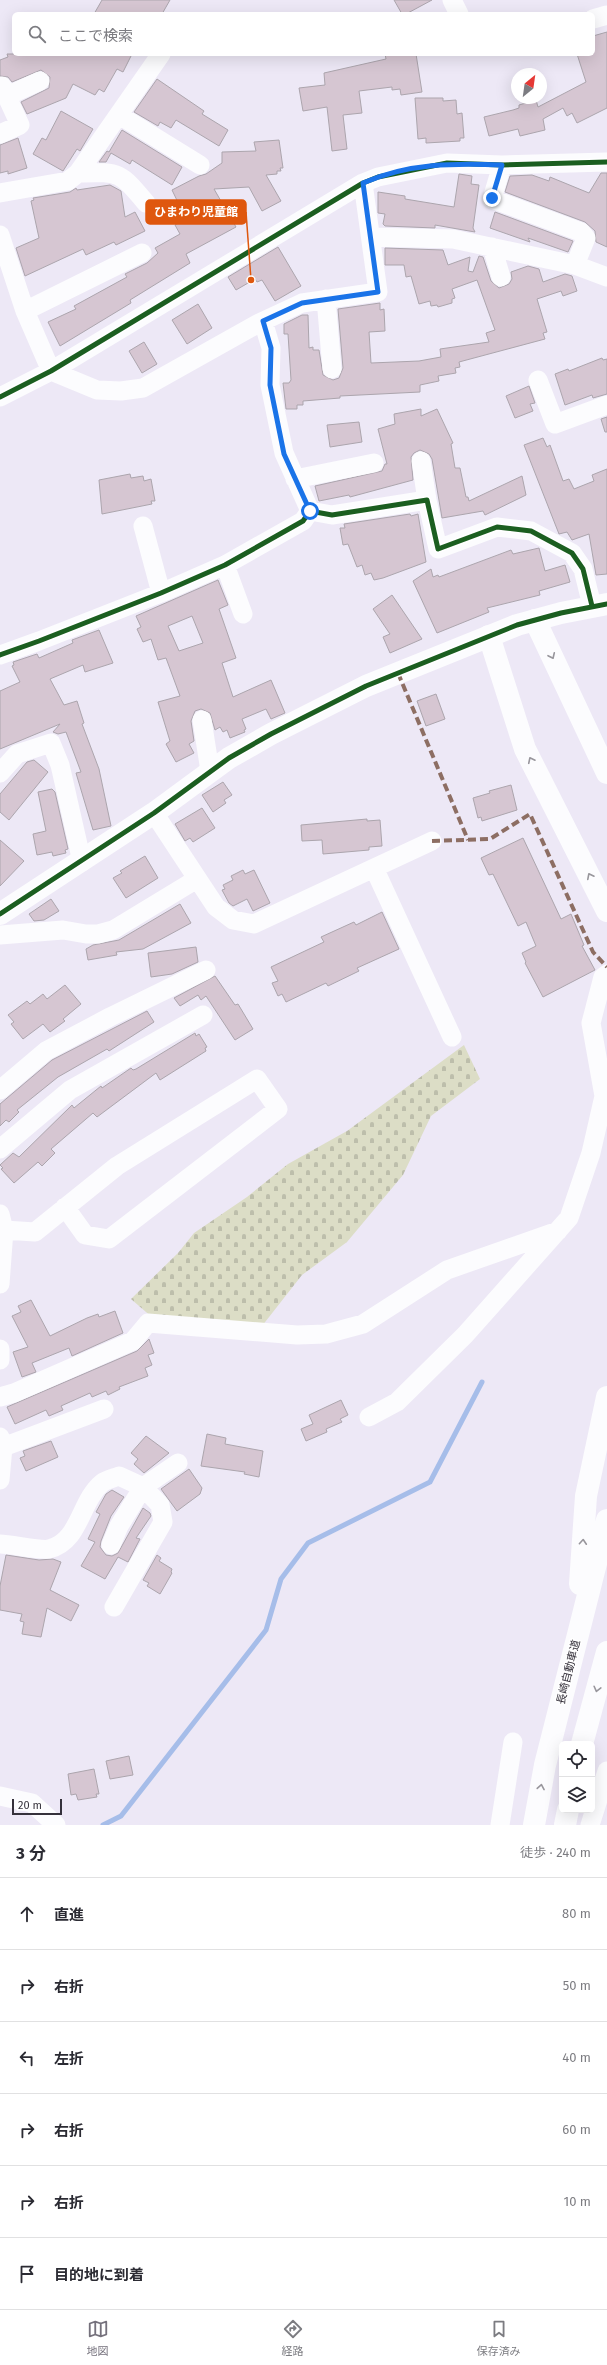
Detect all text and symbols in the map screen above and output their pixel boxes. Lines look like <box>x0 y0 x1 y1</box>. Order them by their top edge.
search box <box>12 12 595 56</box>
icon: search <box>26 23 48 45</box>
text: ここで検索 <box>58 27 133 45</box>
north arrow <box>511 68 547 104</box>
route end <box>483 189 501 207</box>
callout: ひまわり児童館 <box>146 200 246 224</box>
text: ひまわり児童館 <box>154 205 238 219</box>
route start <box>301 502 319 520</box>
one-way arrow <box>547 651 555 659</box>
one-way arrow <box>528 756 536 764</box>
one-way arrow <box>587 872 594 880</box>
one-way arrow <box>579 1539 588 1545</box>
street label: 長崎自動車道 <box>554 1639 583 1706</box>
one-way arrow <box>593 1686 601 1692</box>
map controls <box>559 1741 595 1813</box>
button: locate <box>559 1741 595 1777</box>
button: layers <box>559 1777 595 1813</box>
one-way arrow <box>536 1783 545 1790</box>
scale bar <box>12 1797 62 1816</box>
text: 20 m <box>18 1799 42 1812</box>
text: 3 分 <box>16 1843 46 1864</box>
text: 徒歩 · 240 m <box>520 1845 591 1860</box>
icon: ahead <box>16 1903 38 1925</box>
text: 直進 <box>54 1906 84 1924</box>
text: 80 m <box>562 1906 591 1921</box>
icon: right <box>16 1975 38 1997</box>
text: 右折 <box>54 1978 84 1996</box>
text: 50 m <box>563 1978 591 1993</box>
icon: left <box>16 2047 38 2069</box>
text: 左折 <box>54 2050 84 2068</box>
text: 40 m <box>562 2050 591 2065</box>
icon: right <box>16 2119 38 2141</box>
text: 右折 <box>54 2122 84 2140</box>
text: 60 m <box>562 2122 591 2137</box>
icon: right <box>16 2191 38 2213</box>
text: 右折 <box>54 2194 84 2212</box>
text: 10 m <box>564 2194 591 2209</box>
icon: arrive <box>16 2263 38 2285</box>
text: 目的地に到着 <box>54 2266 144 2284</box>
tab: 地図 <box>87 2318 109 2358</box>
tab: 経路 <box>282 2318 304 2358</box>
tab: 保存済み <box>477 2318 521 2358</box>

